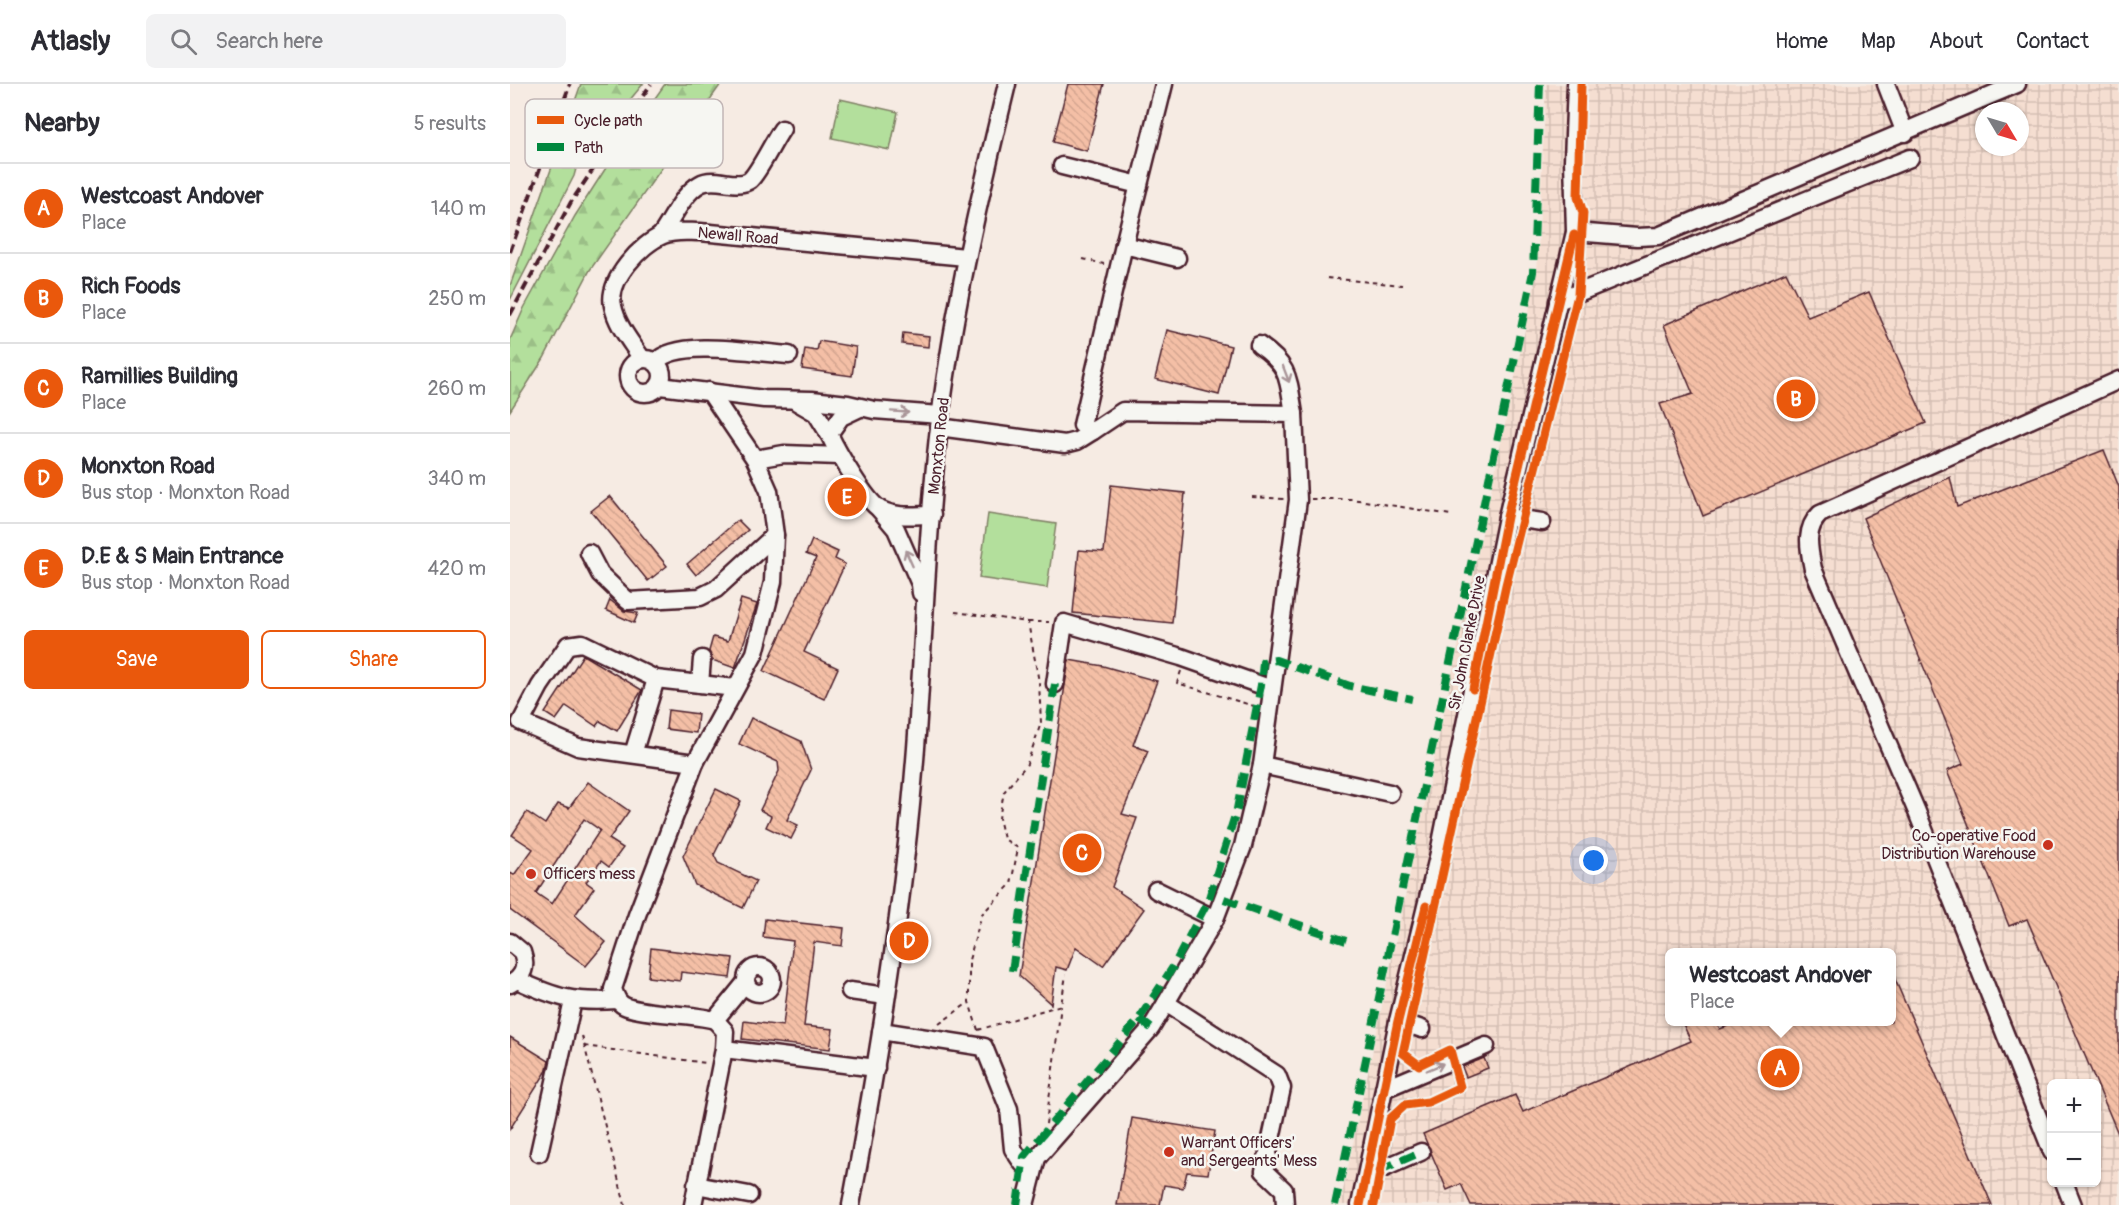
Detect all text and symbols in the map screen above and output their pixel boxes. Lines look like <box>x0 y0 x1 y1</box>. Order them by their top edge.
search box <box>146 14 566 68</box>
text: Atlasly <box>30 24 110 59</box>
icon: search <box>167 25 200 58</box>
text: Search here <box>215 27 323 55</box>
text: Home <box>1775 28 1828 55</box>
text: Map <box>1861 28 1896 55</box>
text: About <box>1929 28 1983 55</box>
text: Contact <box>2016 28 2089 55</box>
legend <box>525 99 723 168</box>
north arrow <box>1975 102 2029 156</box>
text: Nearby <box>24 107 100 139</box>
text: 5 results <box>414 111 486 136</box>
text: Cycle path <box>574 111 642 131</box>
text: Path <box>574 138 603 158</box>
text: Westcoast Andover <box>81 182 264 210</box>
text: A <box>37 196 50 221</box>
text: 140 m <box>431 196 486 221</box>
text: Place <box>81 210 126 235</box>
street label: Newall Road <box>697 223 779 249</box>
text: Rich Foods <box>81 272 180 300</box>
text: B <box>38 286 49 311</box>
text: 250 m <box>428 286 486 311</box>
text: Place <box>81 300 126 325</box>
text: Ramillies Building <box>81 362 238 390</box>
one-way arrow <box>1281 364 1292 383</box>
text: C <box>37 376 50 401</box>
text: 260 m <box>427 376 486 401</box>
pin: B <box>1776 376 1816 422</box>
text: Place <box>81 390 126 415</box>
street label: Monxton Road <box>924 396 954 496</box>
one-way arrow <box>890 407 910 418</box>
text: Monxton Road <box>81 452 215 480</box>
text: D <box>37 466 50 491</box>
text: 340 m <box>427 466 486 491</box>
pin: E <box>828 474 866 520</box>
text: Bus stop · Monxton Road <box>81 480 290 505</box>
text: D.E & S Main Entrance <box>81 542 283 570</box>
one-way arrow <box>903 549 914 567</box>
text: E <box>38 556 49 581</box>
text: 420 m <box>427 556 486 581</box>
text: Bus stop · Monxton Road <box>81 570 290 595</box>
street label: Sir John Clarke Drive <box>1444 574 1490 712</box>
button: Save <box>24 630 249 689</box>
button: Share <box>261 630 486 689</box>
place label: Co-operative Food Distribution Warehouse <box>1881 826 2036 864</box>
pin: C <box>1062 830 1102 876</box>
marker: Co-operative Food Distribution Warehouse <box>2041 838 2055 852</box>
your location <box>1579 846 1608 875</box>
place label: Officers mess <box>543 864 635 884</box>
marker: Officers mess <box>524 867 538 881</box>
pin: D <box>890 918 928 964</box>
popup <box>1665 948 1896 1026</box>
text: Westcoast Andover <box>1689 961 1872 989</box>
text: Place <box>1689 989 1734 1014</box>
pin: A <box>1760 1046 1800 1090</box>
one-way arrow <box>1426 1061 1444 1072</box>
map controls <box>2047 1079 2101 1187</box>
button: + <box>2047 1079 2101 1133</box>
place label: Warrant Officers' and Sergeants' Mess <box>1181 1133 1317 1171</box>
button: − <box>2047 1133 2101 1187</box>
marker: Warrant Officers' and Sergeants' Mess <box>1162 1145 1176 1159</box>

